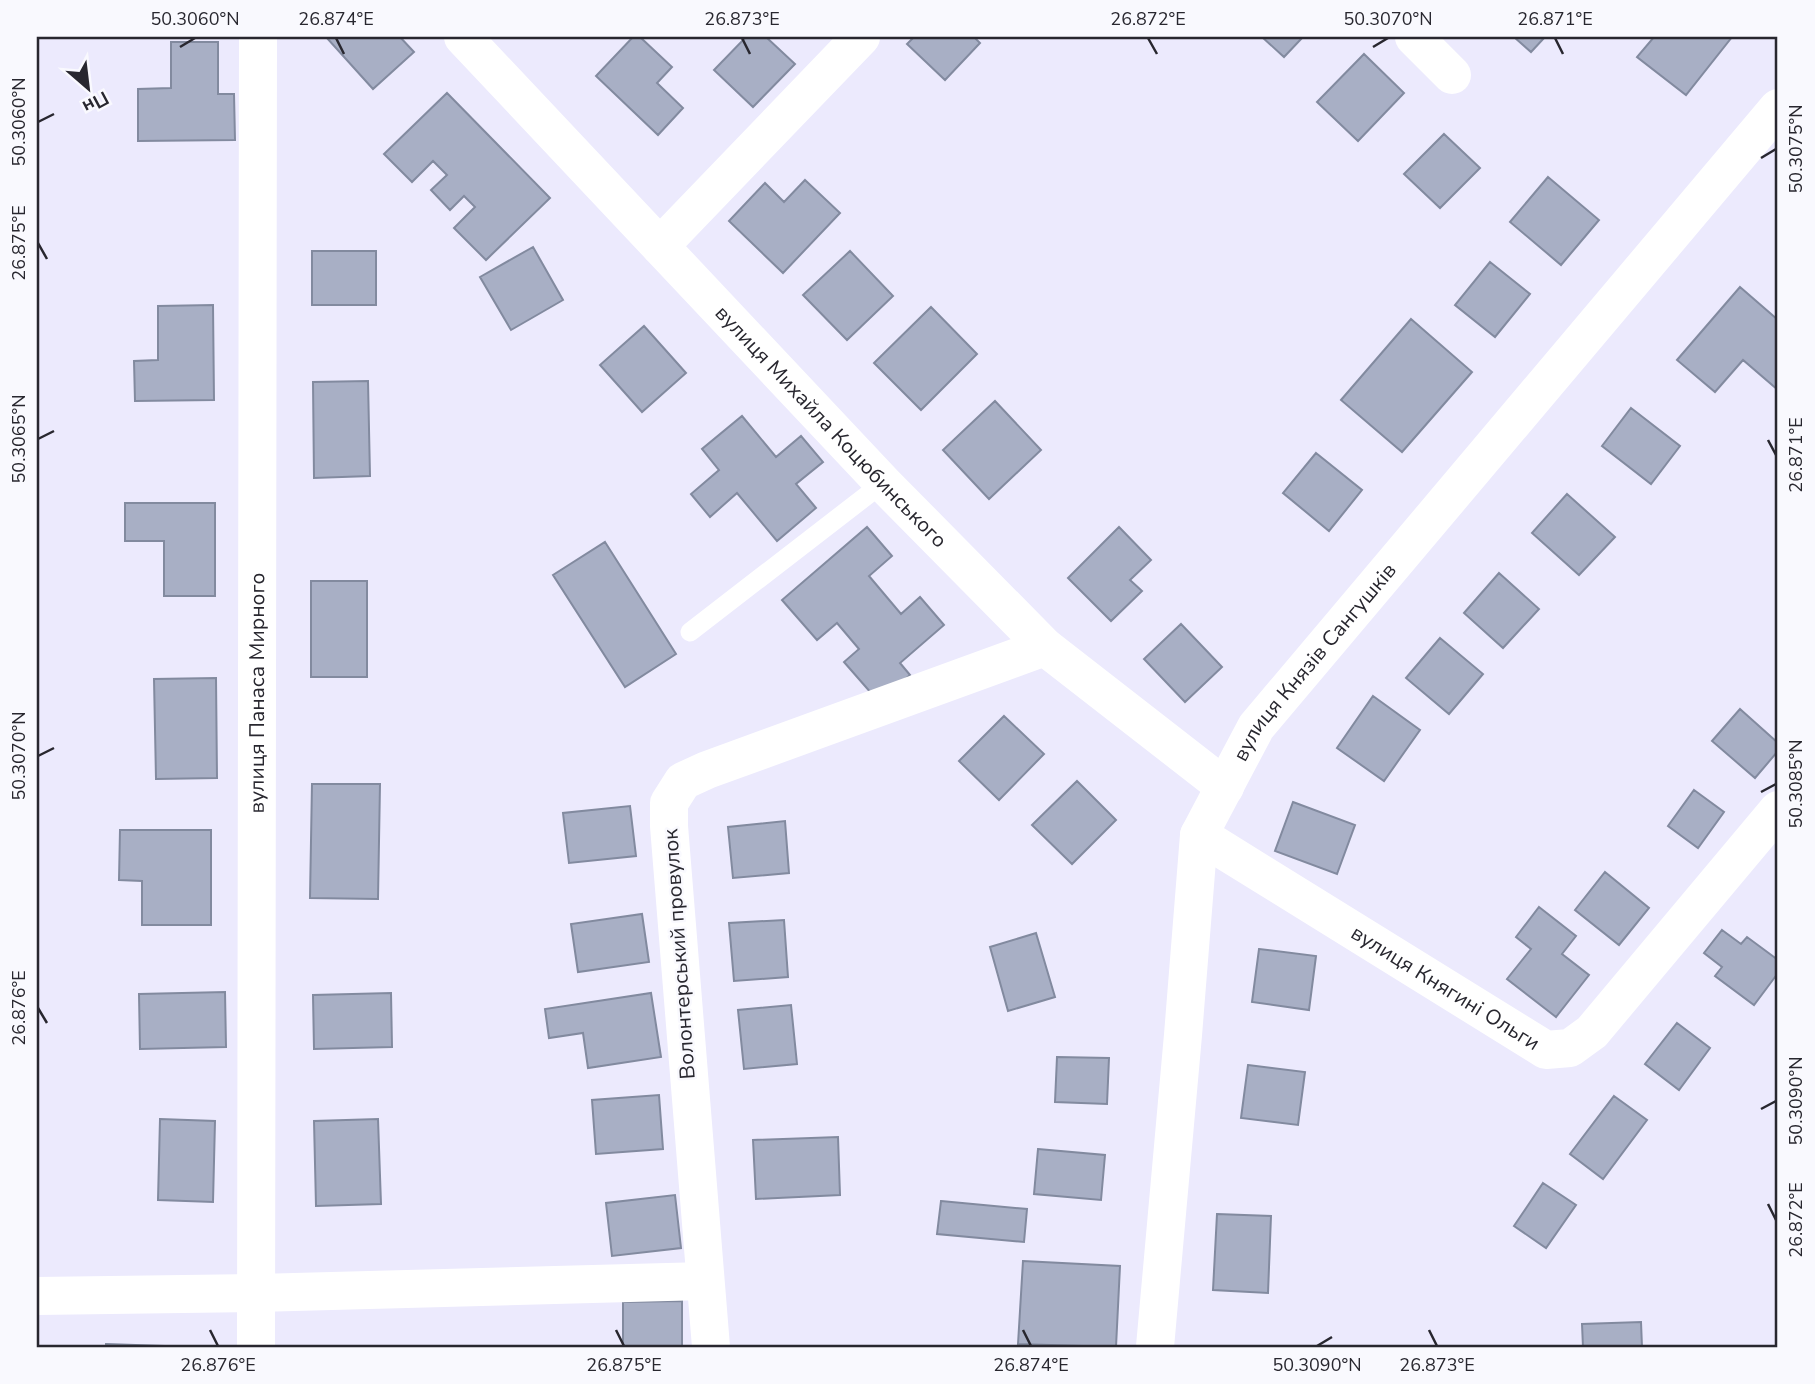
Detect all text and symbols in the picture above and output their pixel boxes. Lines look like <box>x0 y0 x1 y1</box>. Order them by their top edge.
text: 50.3060°N <box>151 7 239 31</box>
text: 26.874°E <box>298 7 374 31</box>
text: 26.873°E <box>704 7 780 31</box>
text: 26.872°E <box>1110 7 1186 31</box>
text: 50.3070°N <box>1344 7 1432 31</box>
text: 26.871°E <box>1517 7 1593 31</box>
north arrow <box>52 52 122 122</box>
text: 50.3060°N <box>7 78 31 166</box>
text: Пн <box>78 85 113 120</box>
text: 50.3075°N <box>1784 105 1808 193</box>
text: 26.875°E <box>7 205 31 281</box>
street label: вулиця Михайла Коцюбинського <box>709 299 953 554</box>
text: 50.3065°N <box>7 395 31 483</box>
text: 26.871°E <box>1784 417 1808 493</box>
street label: вулиця Князів Сангушків <box>1227 557 1402 766</box>
street label: вулиця Панаса Мирного <box>243 572 271 814</box>
text: 50.3070°N <box>7 712 31 800</box>
text: 50.3085°N <box>1784 740 1808 828</box>
street label: Волонтерський провулок <box>656 827 702 1080</box>
street label: вулиця Княгині Ольги <box>1346 919 1545 1057</box>
text: 26.876°E <box>7 970 31 1046</box>
text: 50.3090°N <box>1784 1057 1808 1145</box>
text: 26.872°E <box>1784 1182 1808 1258</box>
text: 26.876°E <box>180 1353 256 1377</box>
text: 26.875°E <box>586 1353 662 1377</box>
text: 26.874°E <box>993 1353 1069 1377</box>
text: 50.3090°N <box>1273 1353 1361 1377</box>
text: 26.873°E <box>1399 1353 1475 1377</box>

